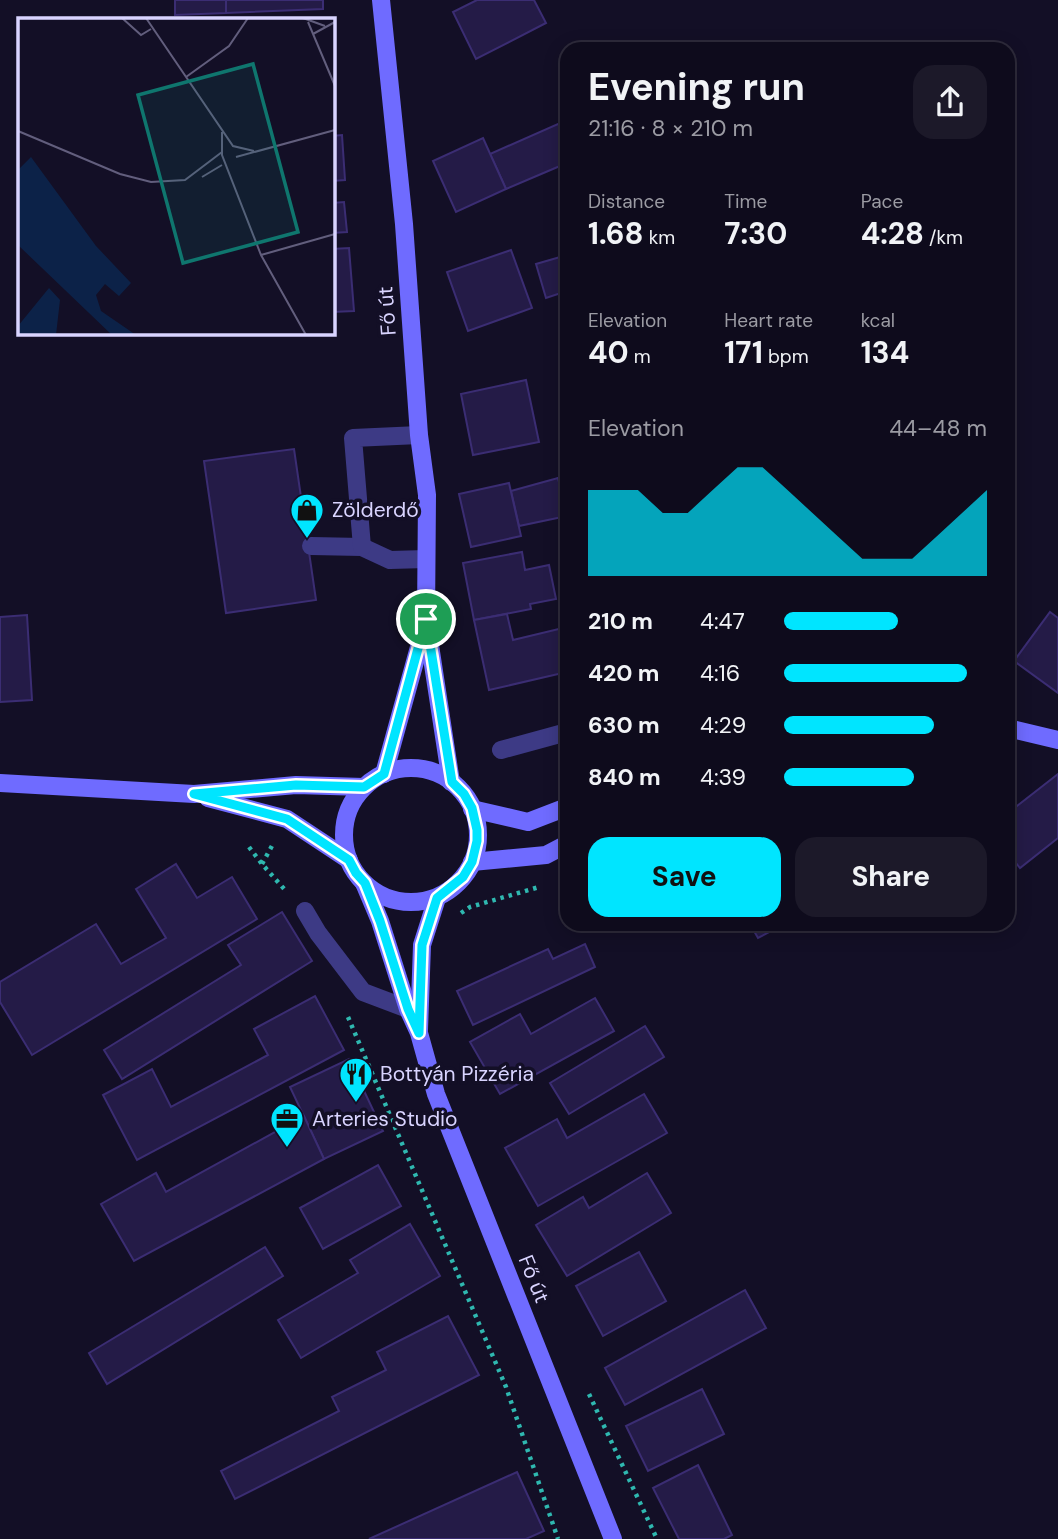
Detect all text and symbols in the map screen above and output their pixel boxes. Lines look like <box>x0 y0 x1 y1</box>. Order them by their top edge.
inset map <box>18 18 334 334</box>
text: Evening run <box>588 62 805 112</box>
button: share <box>913 65 987 139</box>
text: 21:16 · 8 × 210 m <box>588 113 753 143</box>
text: Distance <box>588 189 665 214</box>
text: Time <box>724 189 767 214</box>
text: Pace <box>861 189 903 214</box>
text: 1.68 <box>588 214 644 253</box>
text: 7:30 <box>724 214 787 253</box>
text: 4:28 <box>861 214 924 253</box>
text: km <box>644 225 675 250</box>
text: /km <box>924 225 963 250</box>
street label: Fő út <box>371 286 403 336</box>
text: Elevation <box>588 308 667 333</box>
text: Heart rate <box>724 308 813 333</box>
text: kcal <box>861 308 895 333</box>
text: 40 <box>588 333 629 372</box>
text: 171 <box>724 333 763 372</box>
text: 134 <box>861 333 909 372</box>
text: m <box>629 344 651 369</box>
text: bpm <box>763 344 809 369</box>
text: Elevation <box>588 413 684 443</box>
text: 44–48 m <box>889 413 987 443</box>
shop icon: Zölderdő <box>288 491 326 540</box>
place label: Zölderdő <box>332 496 419 524</box>
pin <box>396 589 456 649</box>
icon: arrive <box>407 600 445 638</box>
text: 210 m <box>588 606 653 636</box>
text: 4:47 <box>700 606 745 636</box>
text: 420 m <box>588 658 659 688</box>
text: 4:16 <box>700 658 740 688</box>
text: 630 m <box>588 710 660 740</box>
text: 4:29 <box>700 710 746 740</box>
text: 840 m <box>588 762 661 792</box>
text: 4:39 <box>700 762 746 792</box>
button: Save <box>588 837 781 917</box>
button: Share <box>795 837 987 917</box>
restaurant icon: Bottyán Pizzéria <box>337 1055 375 1104</box>
place label: Bottyán Pizzéria <box>380 1060 534 1088</box>
office icon: Arteries Studio <box>268 1100 306 1149</box>
place label: Arteries Studio <box>312 1105 458 1133</box>
street label: Fő út <box>512 1251 556 1307</box>

